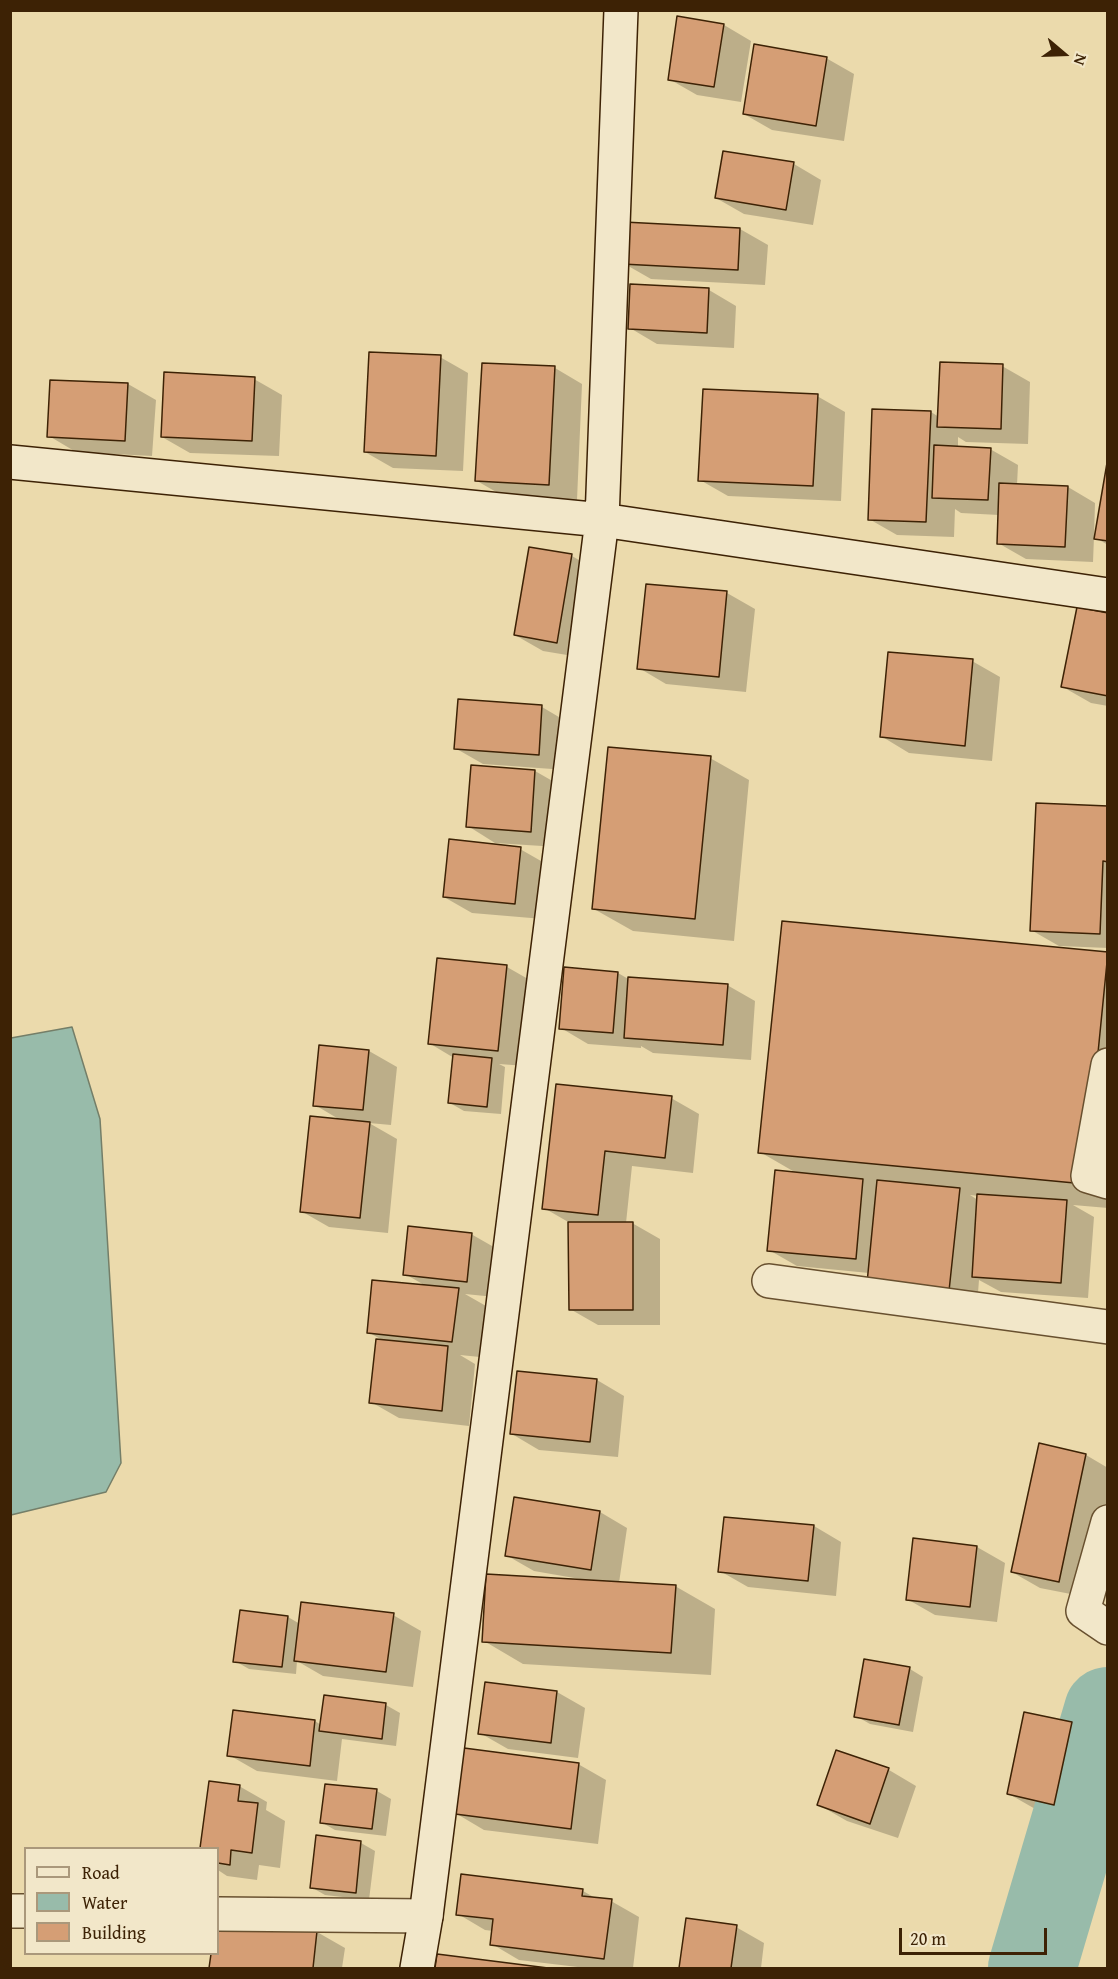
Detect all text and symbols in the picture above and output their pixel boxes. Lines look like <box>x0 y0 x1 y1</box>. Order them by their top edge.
north arrow <box>1034 24 1094 84</box>
text: N <box>1068 51 1094 69</box>
legend <box>24 1847 219 1955</box>
text: Road <box>82 1859 120 1886</box>
text: Water <box>82 1889 127 1916</box>
scale bar <box>902 1916 1050 1954</box>
text: Building <box>82 1919 146 1946</box>
text: 20 m <box>910 1925 946 1952</box>

